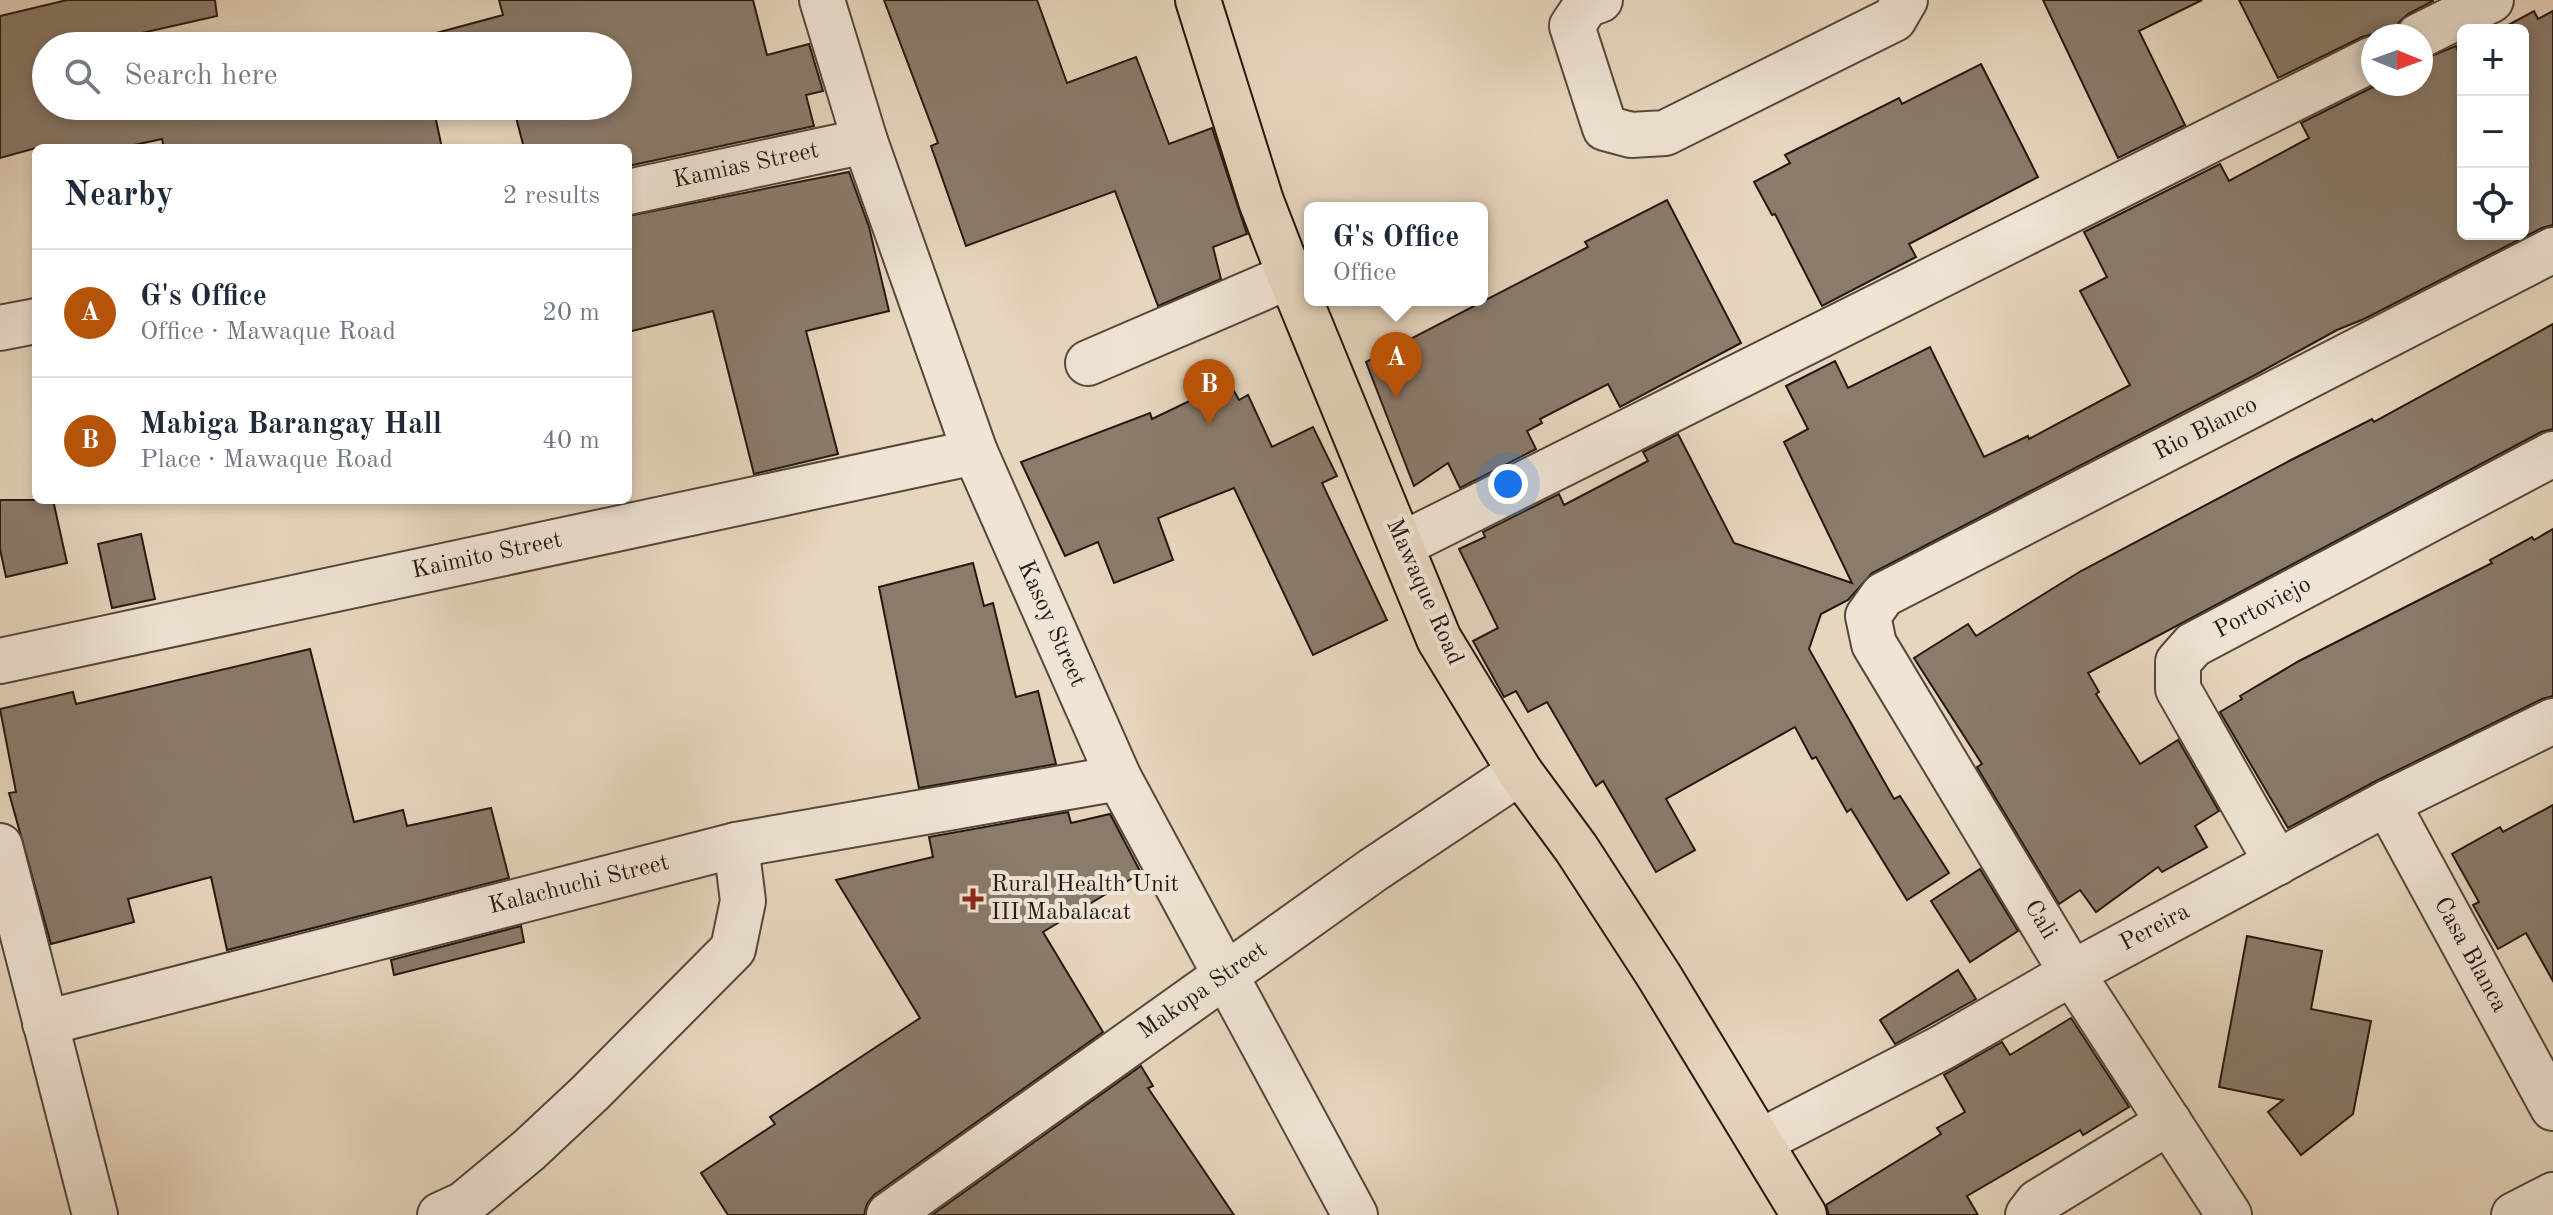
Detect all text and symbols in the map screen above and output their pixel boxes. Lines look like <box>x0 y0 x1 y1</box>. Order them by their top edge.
north arrow <box>2361 24 2433 96</box>
map controls <box>2457 24 2529 240</box>
button: + <box>2457 24 2529 96</box>
search box <box>32 32 632 120</box>
icon: search <box>60 54 104 98</box>
text: Search here <box>124 61 278 91</box>
button: − <box>2457 96 2529 168</box>
street label: Kamias Street <box>671 139 821 193</box>
button: locate <box>2457 168 2529 240</box>
text: Nearby <box>64 179 174 213</box>
text: 2 results <box>502 183 600 209</box>
popup <box>1304 202 1488 306</box>
text: G's Office <box>1332 223 1460 253</box>
text: Office <box>1332 260 1396 286</box>
text: G's Office <box>140 282 267 312</box>
text: A <box>80 300 100 326</box>
text: 20 m <box>542 300 600 326</box>
text: Office · Mawaque Road <box>140 319 396 345</box>
pin: A <box>1370 332 1422 398</box>
pin: B <box>1183 359 1235 425</box>
street label: Rio Blanco <box>2150 393 2262 465</box>
text: Mabiga Barangay Hall <box>140 410 442 440</box>
text: B <box>81 428 99 454</box>
text: 40 m <box>542 428 600 454</box>
text: Place · Mawaque Road <box>140 447 393 473</box>
your location <box>1488 464 1528 504</box>
street label: Mawaque Road <box>1381 515 1467 669</box>
street label: Kaimito Street <box>410 528 564 584</box>
street label: Kasoy Street <box>1013 557 1089 691</box>
street label: Portoviejo <box>2211 573 2315 643</box>
street label: Kalachuchi Street <box>486 851 672 919</box>
place label: Rural Health Unit III Mabalacat <box>991 873 1179 925</box>
marker: Rural Health Unit III Mabalacat <box>962 888 984 910</box>
street label: Casa Blanca <box>2429 894 2511 1017</box>
street label: Cali <box>2019 896 2061 944</box>
street label: Pereira <box>2116 900 2194 956</box>
street label: Makopa Street <box>1134 938 1272 1044</box>

